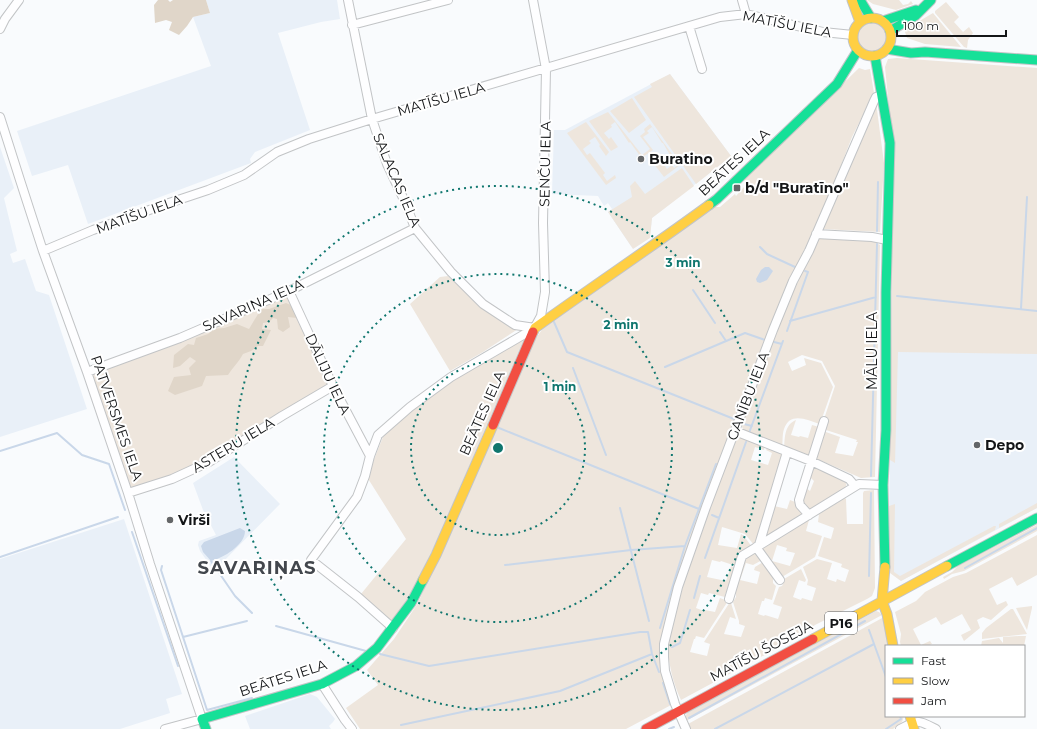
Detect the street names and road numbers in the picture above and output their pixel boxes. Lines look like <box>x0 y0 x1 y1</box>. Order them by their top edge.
street label: MATĪŠU IELA <box>741 7 834 42</box>
street label: MATĪŠU IELA <box>395 78 488 120</box>
street label: SENČU IELA <box>535 120 555 207</box>
street label: BEĀTES IELA <box>695 124 774 200</box>
street label: SALACAS IELA <box>369 130 425 231</box>
street label: MATĪŠU IELA <box>93 190 185 238</box>
street label: SAVARIŅA IELA <box>200 274 308 336</box>
street label: MĀLU IELA <box>863 311 881 390</box>
street label: DĀLIJU IELA <box>301 331 355 418</box>
street label: GANĪBU IELA <box>723 348 774 443</box>
street label: PATVERSMES IELA <box>87 353 147 484</box>
street label: BEĀTES IELA <box>455 367 509 458</box>
street label: ASTERU IELA <box>189 413 278 477</box>
road number: P16 <box>825 612 857 634</box>
street label: MATĪŠU ŠOSEJA <box>707 616 816 686</box>
street label: BEĀTES IELA <box>237 655 330 701</box>

